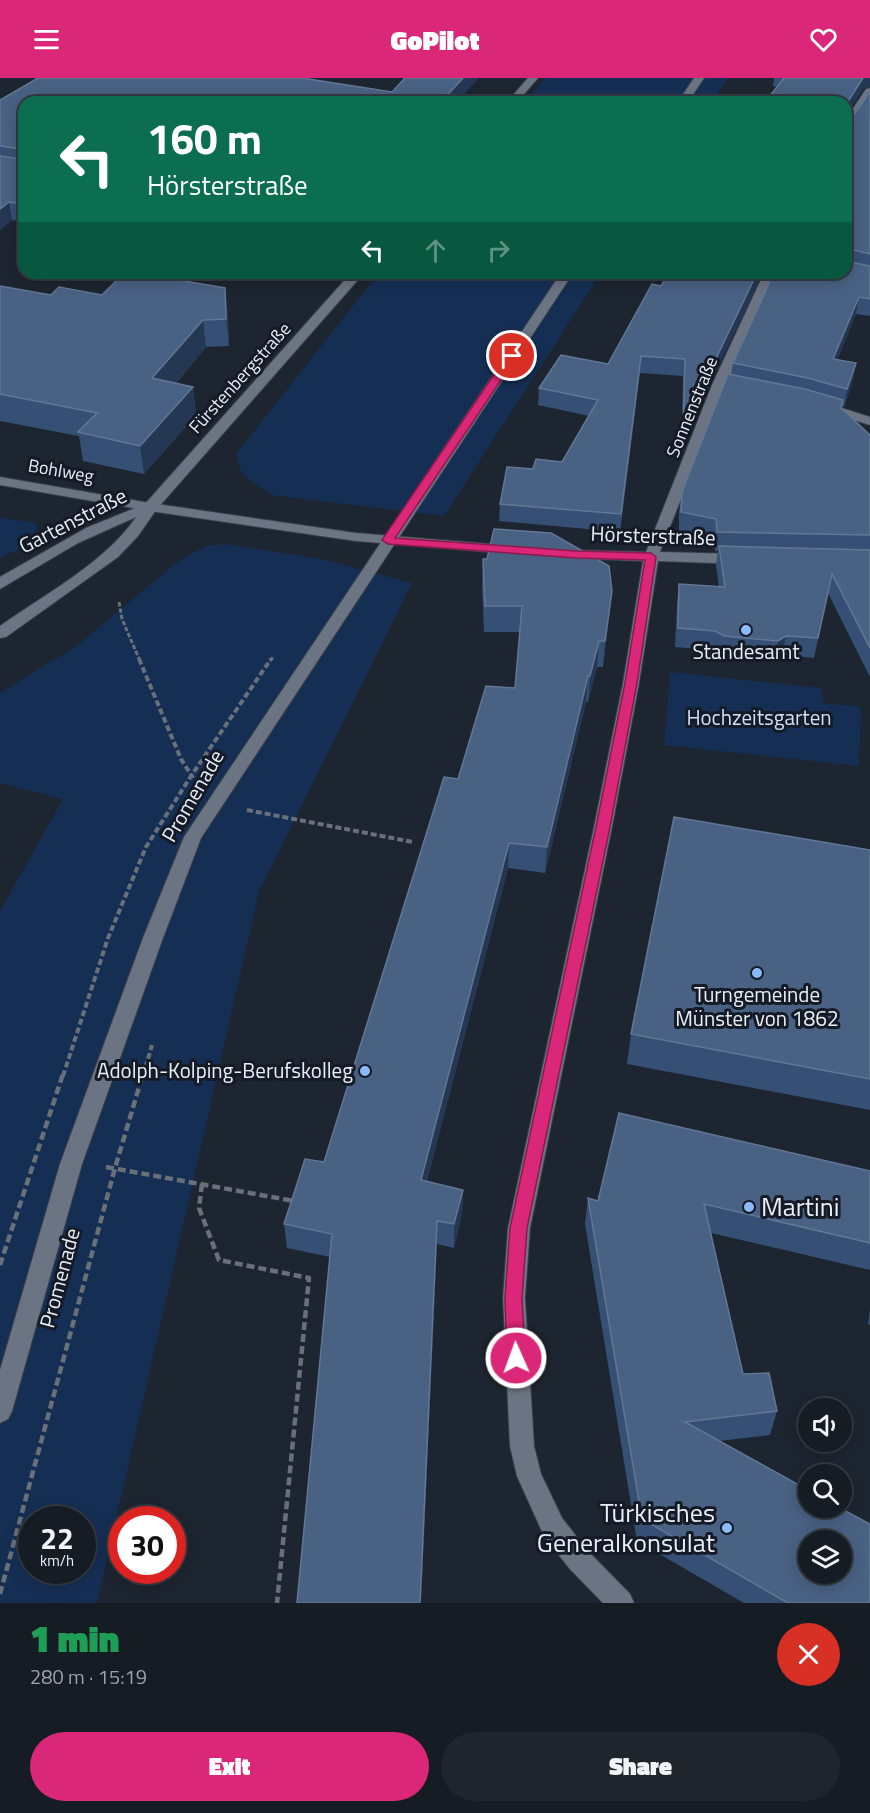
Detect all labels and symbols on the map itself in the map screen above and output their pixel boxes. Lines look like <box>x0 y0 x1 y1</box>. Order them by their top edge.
street label: Fürstenbergstraße <box>182 316 297 439</box>
pin <box>486 330 537 381</box>
street label: Sonnenstraße <box>659 352 724 461</box>
street label: Bohlweg <box>26 451 96 490</box>
street label: Gartenstraße <box>13 479 132 561</box>
street label: Hörsterstraße <box>590 517 716 553</box>
marker: Standesamt <box>739 623 753 637</box>
place label: Standesamt <box>692 635 800 667</box>
park label: Hochzeitsgarten <box>686 701 832 733</box>
street label: Promenade <box>153 743 232 848</box>
marker: Turngemeinde Münster von 1862 <box>750 966 764 980</box>
place label: Turngemeinde Münster von 1862 <box>675 978 839 1034</box>
place label: Adolph-Kolping-Berufskolleg <box>97 1054 353 1086</box>
marker: Adolph-Kolping-Berufskolleg <box>358 1064 372 1078</box>
place label: Martini <box>761 1187 839 1226</box>
marker: Martini <box>742 1200 756 1214</box>
street label: Promenade <box>30 1224 88 1331</box>
position arrow <box>484 1326 548 1390</box>
place label: Türkisches Generalkonsulat <box>537 1493 715 1562</box>
speed limit sign: 30 <box>108 1506 186 1584</box>
marker: Türkisches Generalkonsulat <box>720 1521 734 1535</box>

